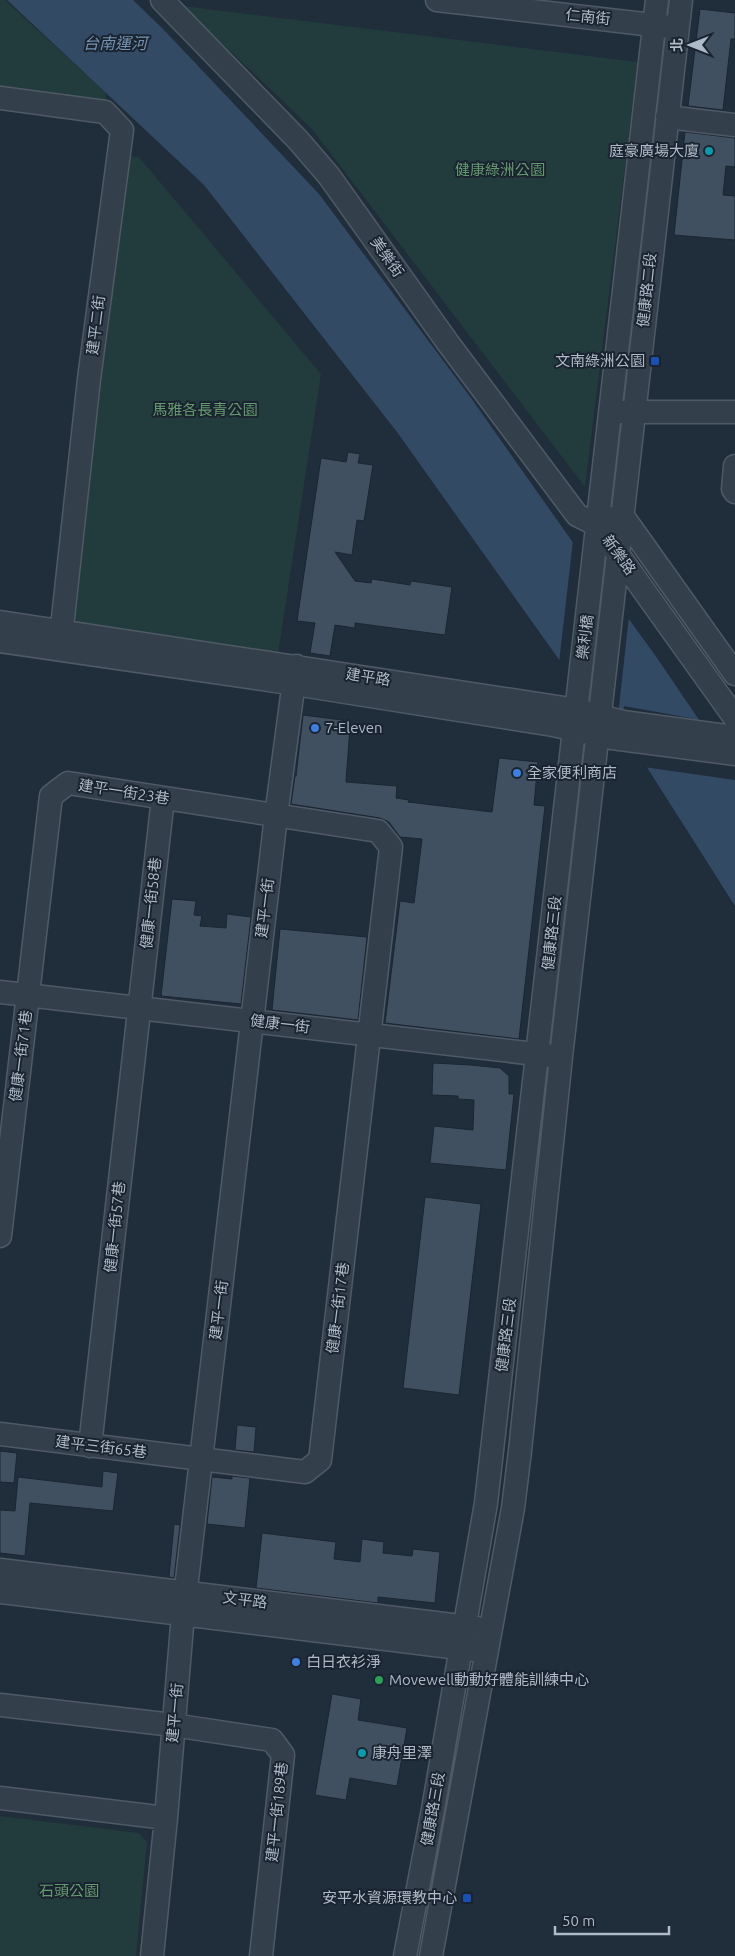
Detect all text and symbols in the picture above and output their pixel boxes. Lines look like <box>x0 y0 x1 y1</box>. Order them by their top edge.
street label: 仁南街 <box>565 6 611 27</box>
north arrow <box>665 20 715 70</box>
water label: 台南運河 <box>83 34 150 52</box>
text: 北 <box>669 38 685 52</box>
place label: 庭豪廣場大廈 <box>609 142 699 159</box>
marker: 庭豪廣場大廈 <box>703 145 715 157</box>
park label: 健康綠洲公園 <box>455 161 545 178</box>
street label: 美樂街 <box>368 233 407 280</box>
street label: 健康路二段 <box>634 252 659 328</box>
street label: 建平二街 <box>83 294 108 356</box>
place label: 文南綠洲公園 <box>555 352 645 369</box>
marker: 文南綠洲公園 <box>649 355 661 367</box>
park label: 馬雅各長青公園 <box>152 401 258 418</box>
street label: 新樂路 <box>599 532 640 578</box>
street label: 樂利橋 <box>573 614 596 660</box>
street label: 建平路 <box>345 665 392 688</box>
place label: 7-Eleven <box>325 719 383 736</box>
marker: 7-Eleven <box>309 722 321 734</box>
place label: 全家便利商店 <box>527 764 617 781</box>
marker: 全家便利商店 <box>511 767 523 779</box>
street label: 建平一街23巷 <box>77 776 171 807</box>
street label: 健康一街58巷 <box>137 856 164 950</box>
street label: 建平一街 <box>252 877 277 939</box>
street label: 健康路三段 <box>539 895 564 971</box>
street label: 健康一街71巷 <box>6 1009 35 1103</box>
street label: 健康一街 <box>249 1011 311 1036</box>
street label: 健康一街57巷 <box>101 1180 128 1274</box>
street label: 健康一街17巷 <box>323 1261 352 1355</box>
street label: 建平一街 <box>206 1279 231 1341</box>
street label: 健康路三段 <box>492 1297 519 1373</box>
street label: 建平三街65巷 <box>54 1432 148 1461</box>
street label: 文平路 <box>222 1588 268 1611</box>
place label: 白日衣衫淨 <box>306 1653 381 1670</box>
marker: 白日衣衫淨 <box>290 1656 302 1668</box>
place label: Movewell動動好體能訓練中心 <box>389 1671 589 1688</box>
marker: Movewell動動好體能訓練中心 <box>373 1674 385 1686</box>
street label: 建平一街 <box>163 1682 186 1744</box>
place label: 康舟里澤 <box>372 1744 432 1761</box>
marker: 康舟里澤 <box>356 1747 368 1759</box>
street label: 建平一街189巷 <box>263 1761 290 1863</box>
street label: 健康路三段 <box>418 1770 447 1847</box>
park label: 石頭公園 <box>39 1882 99 1899</box>
place label: 安平水資源環教中心 <box>322 1889 457 1906</box>
marker: 安平水資源環教中心 <box>461 1892 473 1904</box>
scale bar <box>555 1904 669 1936</box>
text: 50 m <box>562 1912 595 1929</box>

